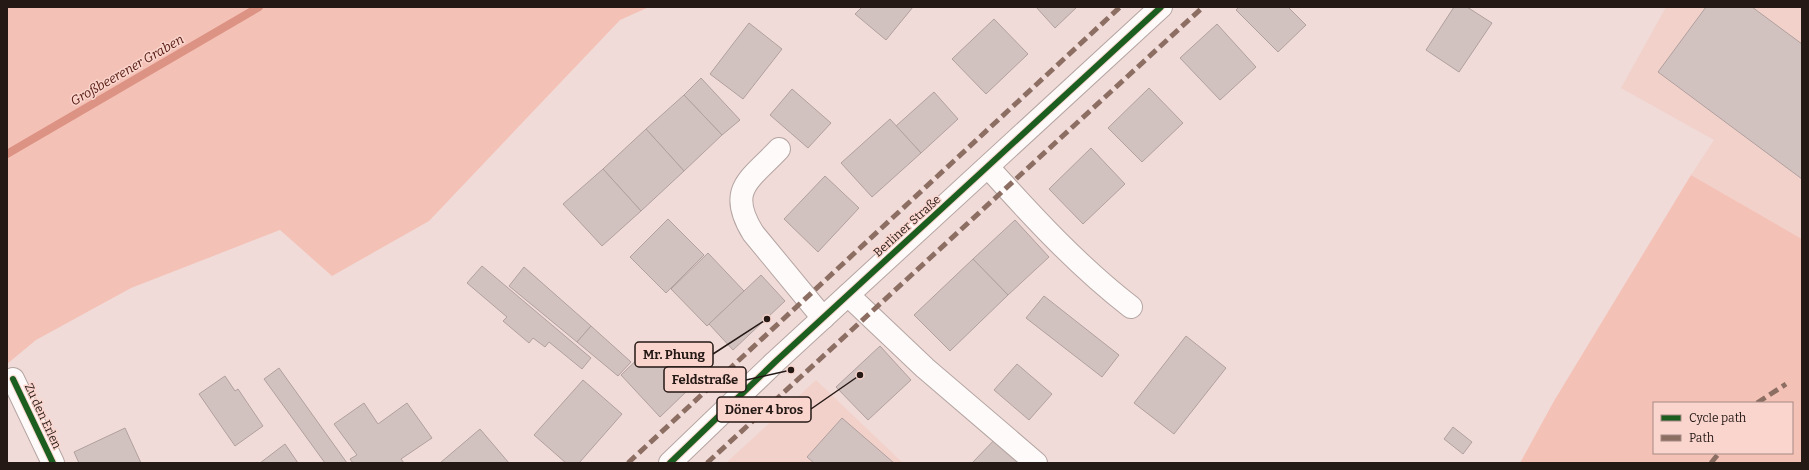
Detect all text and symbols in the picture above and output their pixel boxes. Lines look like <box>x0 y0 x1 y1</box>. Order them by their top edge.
water label: Großbeerener Graben <box>68 31 186 109</box>
street label: Berliner Straße <box>871 192 943 260</box>
callout: Mr. Phung <box>635 342 713 367</box>
text: Mr. Phung <box>643 347 706 362</box>
callout: Feldstraße <box>664 367 746 392</box>
text: Feldstraße <box>672 372 738 387</box>
street label: Zu den Erlen <box>22 381 64 451</box>
callout: Döner 4 bros <box>717 397 811 422</box>
text: Döner 4 bros <box>725 402 803 417</box>
legend <box>1653 402 1793 454</box>
text: Cycle path <box>1689 411 1747 425</box>
text: Path <box>1689 431 1715 445</box>

